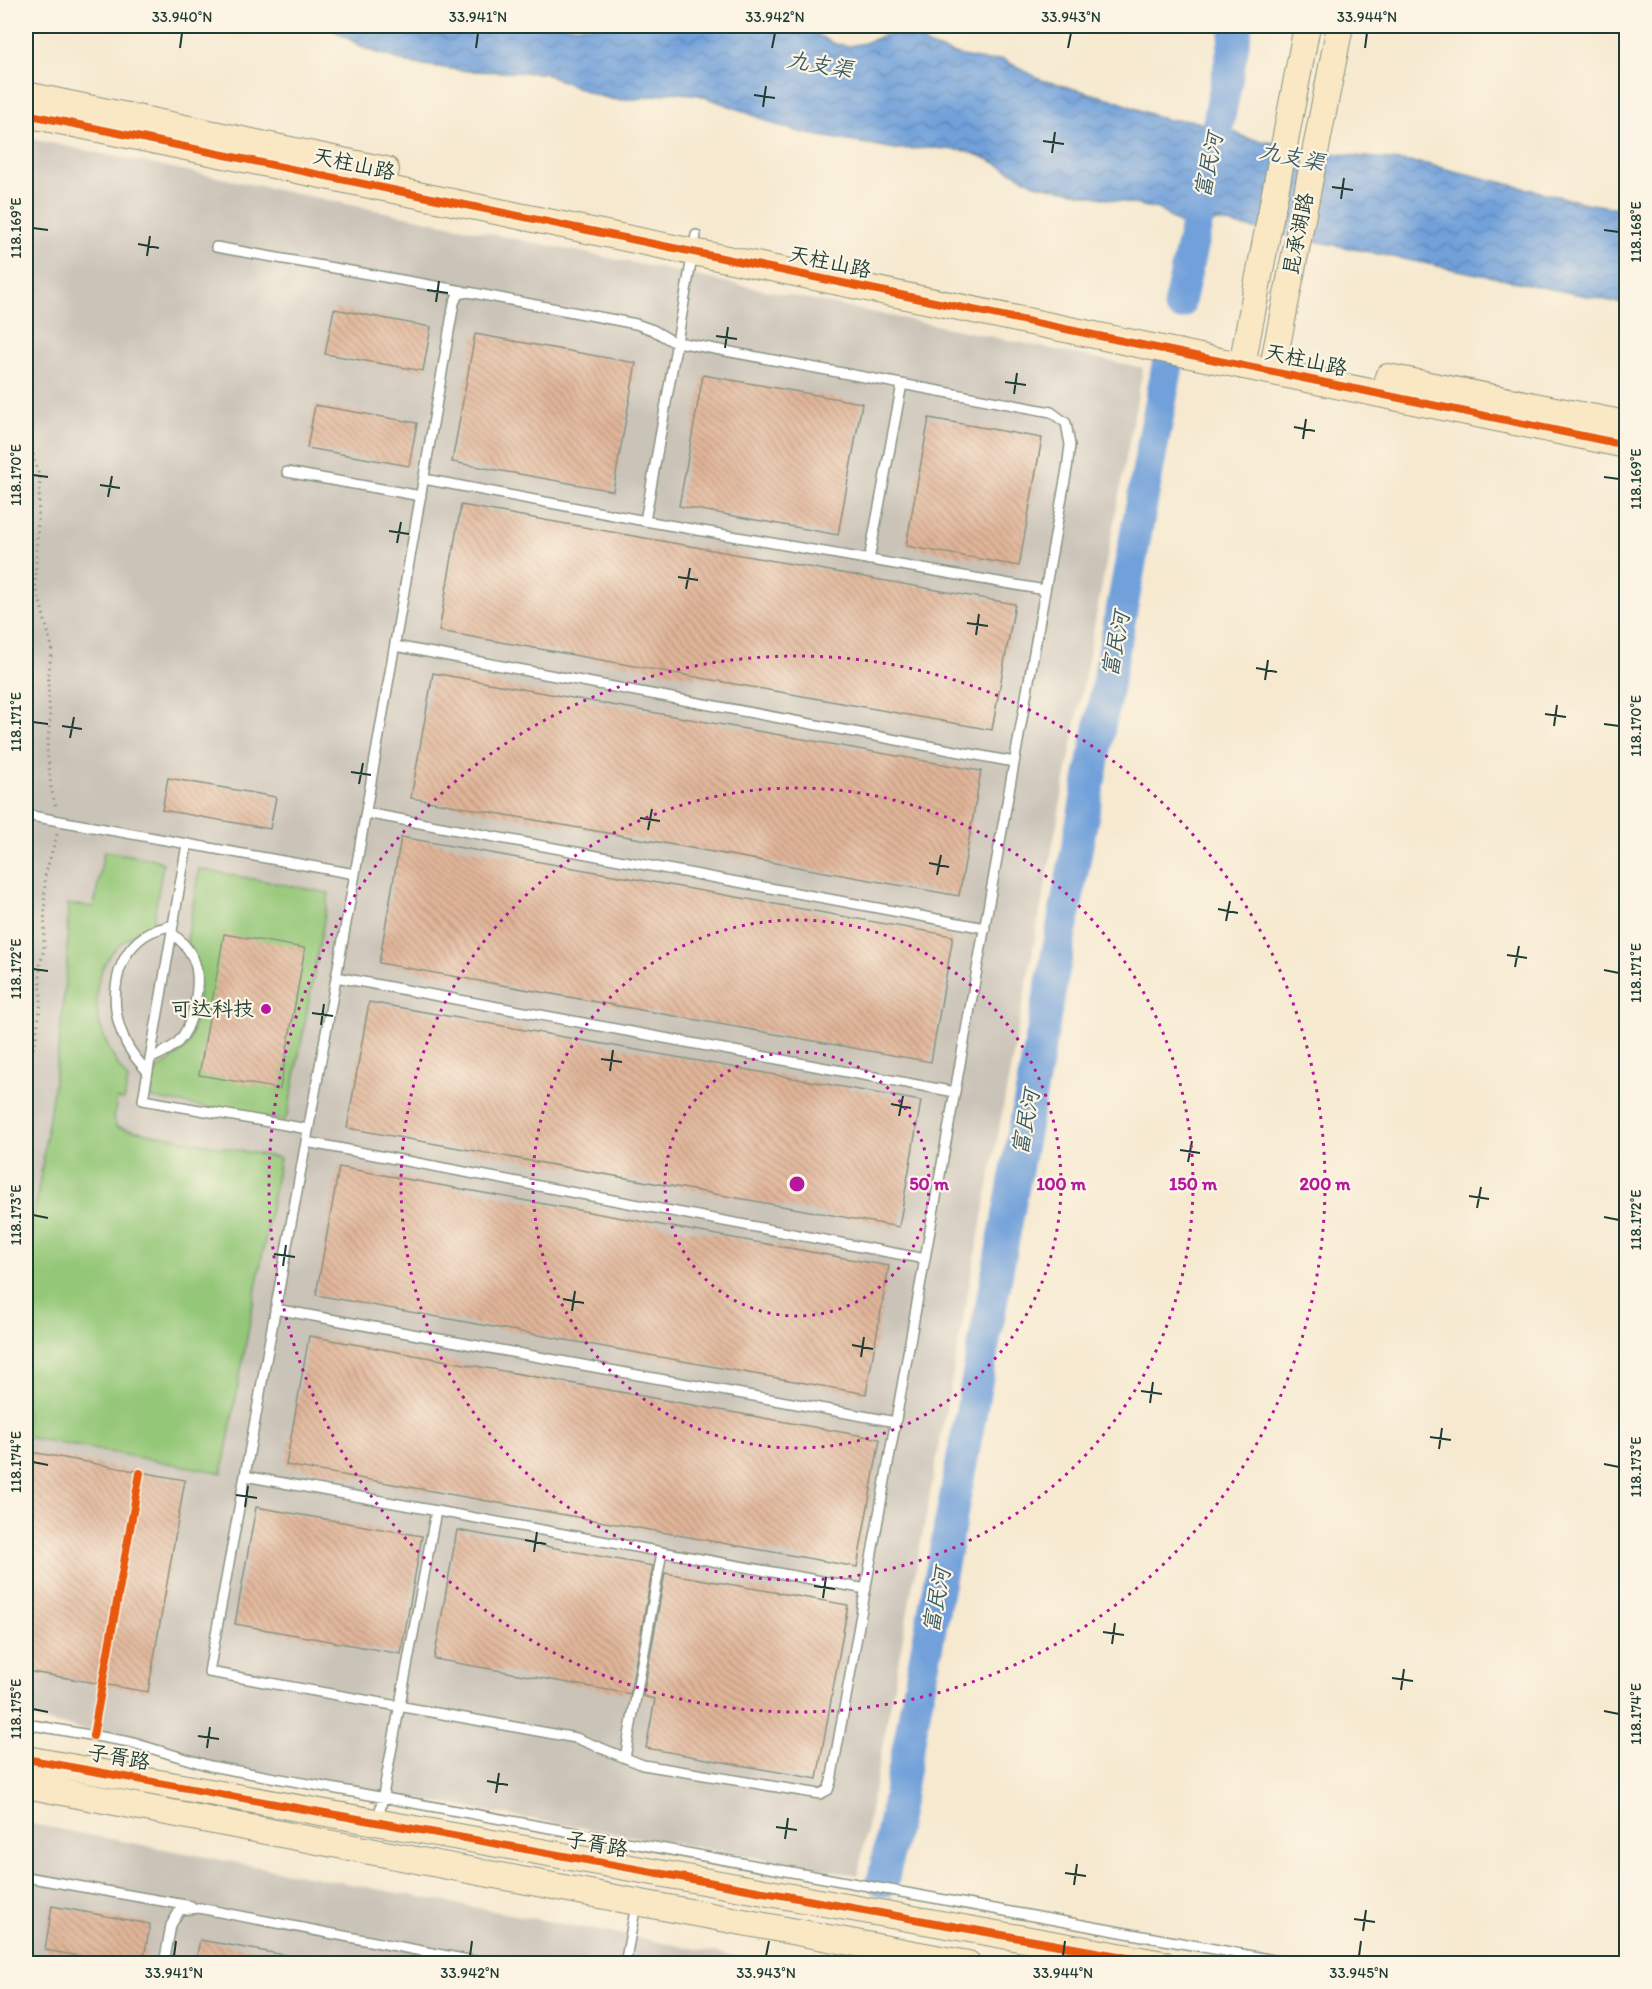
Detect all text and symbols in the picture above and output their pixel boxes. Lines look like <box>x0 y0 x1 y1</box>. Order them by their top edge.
text: 33.940°N <box>152 8 212 26</box>
text: 33.941°N <box>449 8 507 26</box>
text: 33.942°N <box>745 8 805 26</box>
text: 33.943°N <box>1041 8 1101 26</box>
text: 33.944°N <box>1337 8 1397 26</box>
water label: 九支渠 <box>785 45 857 84</box>
water label: 富民河 <box>1188 127 1229 200</box>
water label: 九支渠 <box>1257 136 1329 177</box>
street label: 天柱山路 <box>310 143 398 184</box>
street label: 昆承湖路 <box>1277 190 1318 278</box>
text: 118.169°E <box>7 197 25 259</box>
text: 118.168°E <box>1627 201 1645 263</box>
street label: 天柱山路 <box>786 241 874 282</box>
street label: 天柱山路 <box>1262 339 1350 380</box>
text: 118.170°E <box>7 444 25 506</box>
text: 118.169°E <box>1627 448 1645 510</box>
water label: 富民河 <box>1096 606 1136 679</box>
text: 118.171°E <box>7 692 25 752</box>
text: 118.170°E <box>1627 695 1645 757</box>
text: 118.172°E <box>7 939 25 999</box>
text: 118.171°E <box>1627 943 1645 1003</box>
place label: 可达科技 <box>170 996 254 1021</box>
marker: 可达科技 <box>259 1002 273 1016</box>
water label: 富民河 <box>1006 1084 1046 1157</box>
text: 50 m <box>909 1173 950 1195</box>
text: 100 m <box>1036 1173 1087 1195</box>
text: 150 m <box>1169 1173 1218 1195</box>
text: 200 m <box>1300 1173 1351 1195</box>
centre of rings <box>787 1174 807 1194</box>
text: 118.173°E <box>7 1184 25 1246</box>
text: 118.172°E <box>1627 1190 1645 1250</box>
text: 118.174°E <box>7 1431 25 1493</box>
text: 118.173°E <box>1627 1436 1645 1498</box>
water label: 富民河 <box>917 1562 957 1635</box>
text: 118.175°E <box>7 1679 25 1739</box>
text: 118.174°E <box>1627 1683 1645 1745</box>
street label: 子胥路 <box>86 1739 152 1774</box>
street label: 子胥路 <box>564 1826 630 1861</box>
text: 33.941°N <box>145 1964 203 1982</box>
text: 33.942°N <box>440 1964 500 1982</box>
text: 33.943°N <box>736 1964 796 1982</box>
text: 33.944°N <box>1033 1964 1093 1982</box>
text: 33.945°N <box>1329 1964 1389 1982</box>

